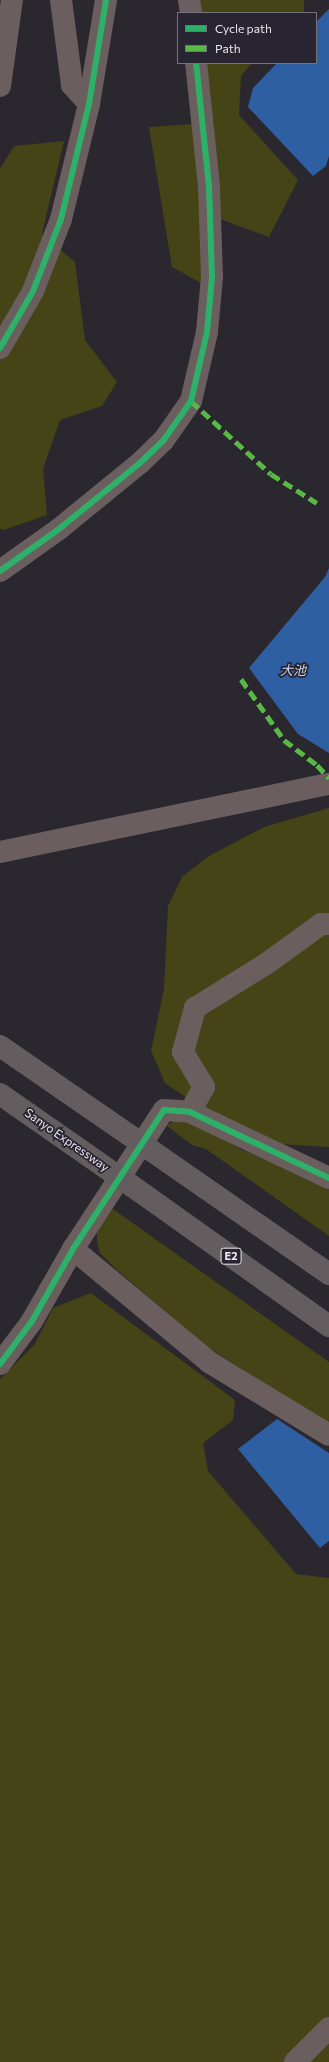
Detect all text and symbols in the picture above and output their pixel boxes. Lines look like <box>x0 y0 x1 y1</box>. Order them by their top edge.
legend <box>177 12 317 64</box>
text: Cycle path <box>215 21 272 35</box>
text: Path <box>215 41 241 55</box>
water label: 大池 <box>280 662 306 678</box>
street label: Sanyo Expressway <box>22 1106 112 1174</box>
road number: E2 <box>220 1247 242 1265</box>

